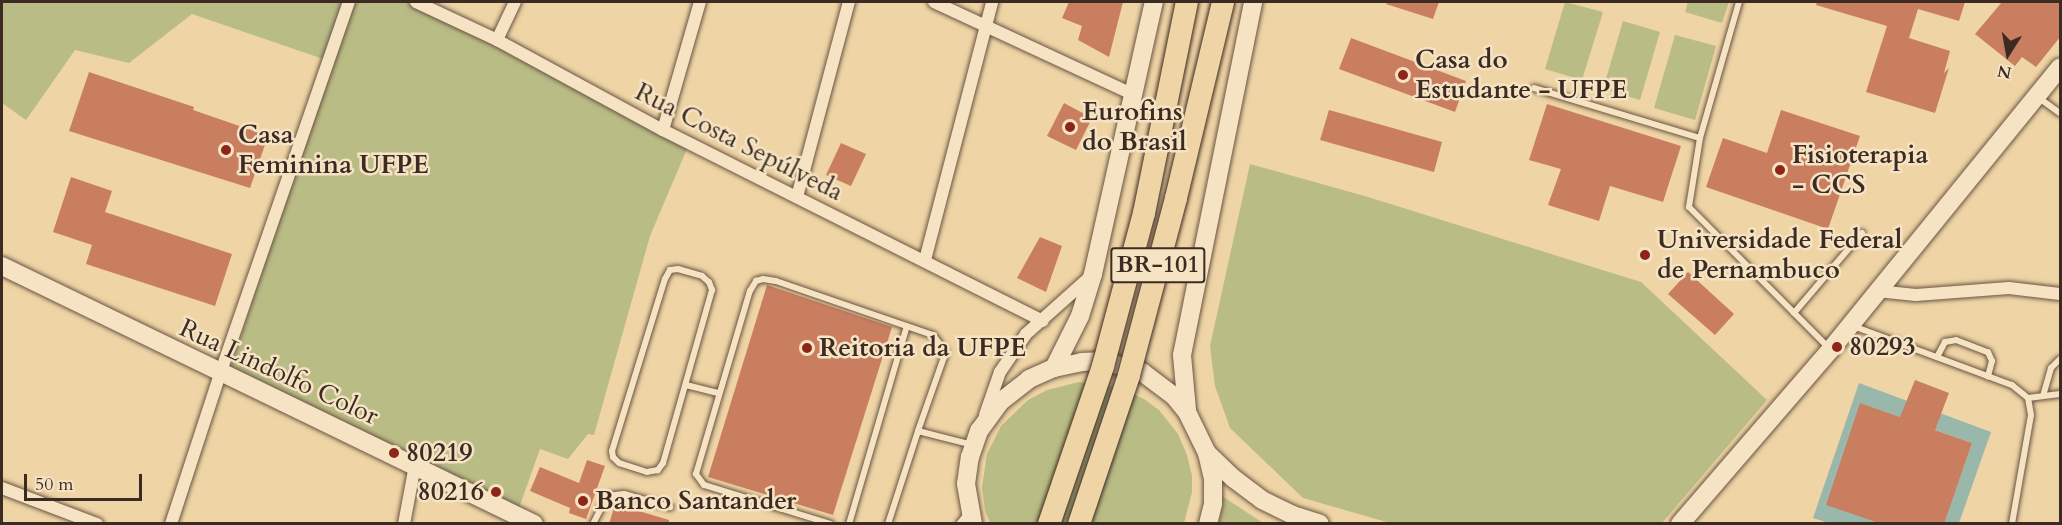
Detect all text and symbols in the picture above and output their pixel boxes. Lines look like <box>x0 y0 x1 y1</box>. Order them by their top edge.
north arrow <box>1978 24 2038 84</box>
place label: Casa do Estudante - UFPE <box>1415 44 1627 106</box>
text: N <box>1996 60 2013 84</box>
marker: Casa do Estudante - UFPE <box>1396 68 1410 82</box>
street label: Rua Costa Sepúlveda <box>630 76 848 208</box>
place label: Eurofins do Brasil <box>1082 96 1187 158</box>
place label: Casa Feminina UFPE <box>238 119 429 180</box>
marker: Eurofins do Brasil <box>1063 120 1077 134</box>
place label: Fisioterapia - CCS <box>1792 139 1929 200</box>
marker: Casa Feminina UFPE <box>219 143 233 157</box>
marker: Fisioterapia - CCS <box>1773 163 1787 177</box>
place label: Universidade Federal de Pernambuco <box>1657 224 1902 286</box>
road number: BR-101 <box>1110 244 1206 286</box>
marker: Universidade Federal de Pernambuco <box>1638 248 1652 262</box>
street label: Rua Lindolfo Color <box>175 312 383 432</box>
place label: 80293 <box>1849 331 1916 363</box>
place label: Reitoria da UFPE <box>819 332 1026 364</box>
marker: 80293 <box>1830 340 1844 354</box>
marker: Reitoria da UFPE <box>800 341 814 355</box>
place label: 80219 <box>406 437 473 469</box>
marker: 80219 <box>387 446 401 460</box>
scale bar <box>27 462 146 500</box>
text: 50 m <box>35 472 74 497</box>
place label: 80216 <box>417 476 484 508</box>
marker: 80216 <box>489 485 503 499</box>
place label: Banco Santander <box>595 485 796 517</box>
marker: Banco Santander <box>576 494 590 508</box>

